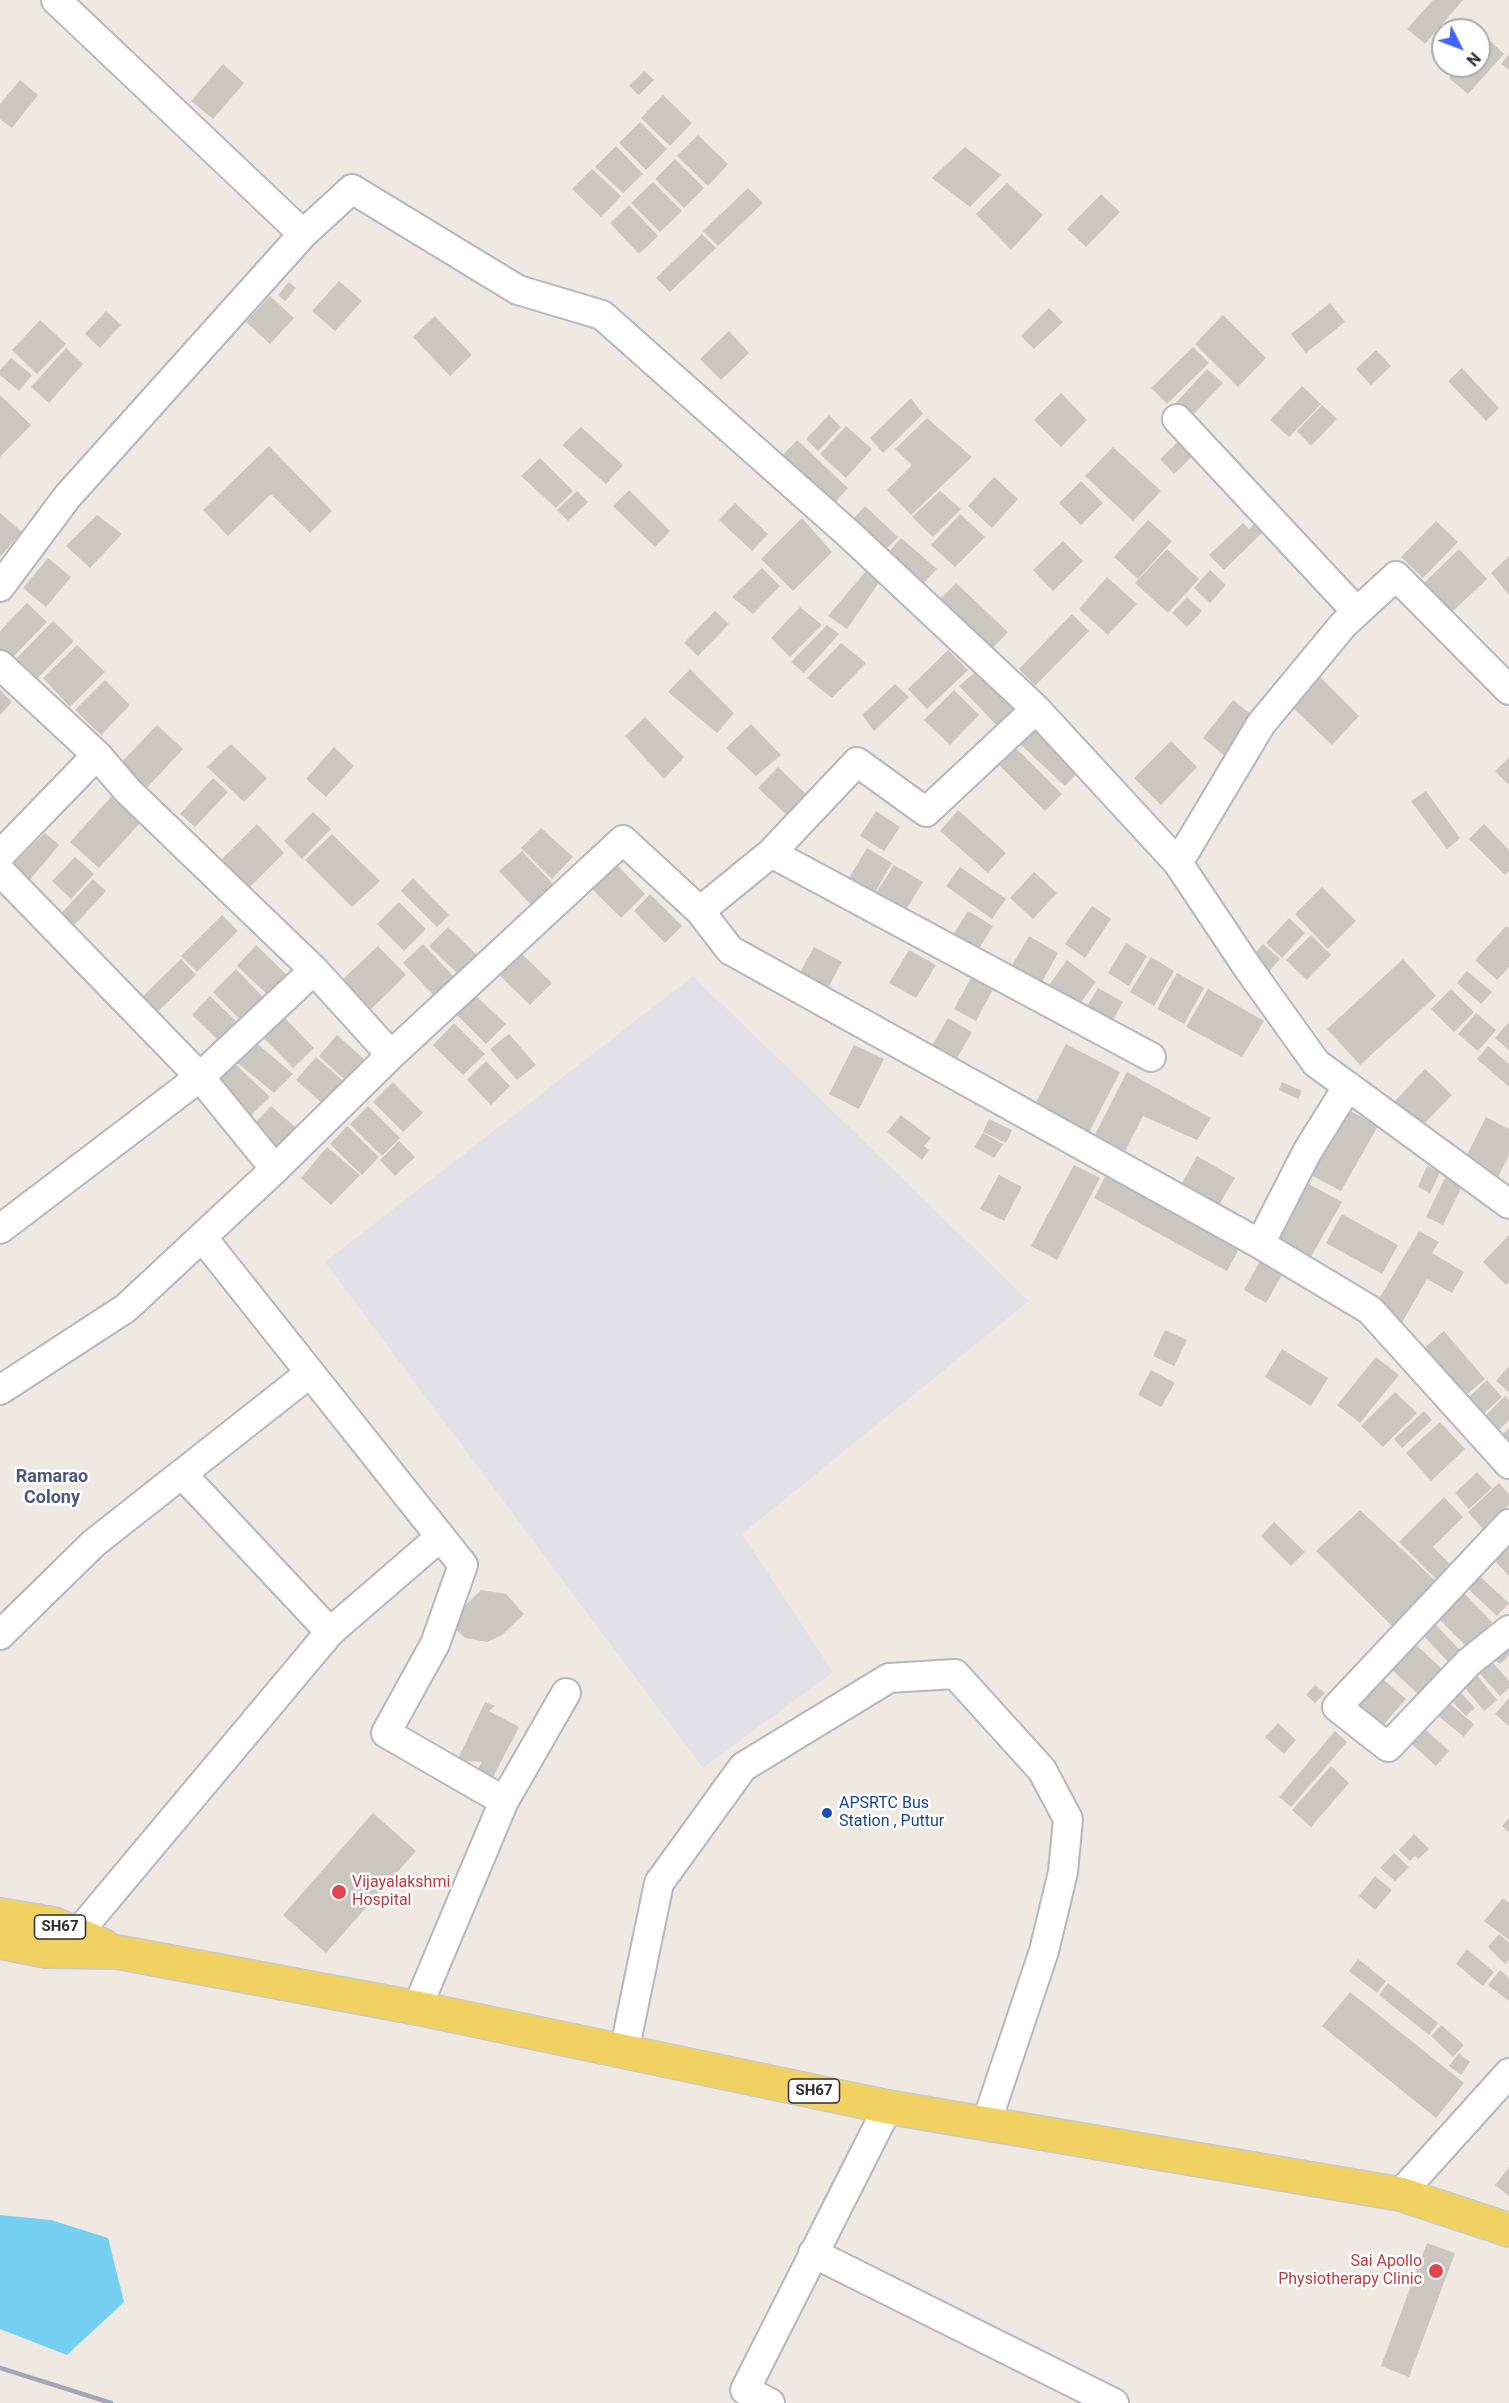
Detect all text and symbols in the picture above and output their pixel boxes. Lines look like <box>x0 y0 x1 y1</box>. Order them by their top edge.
north arrow <box>1431 18 1491 78</box>
text: N <box>1462 48 1484 70</box>
district label: Ramarao Colony <box>16 1466 88 1508</box>
place label: APSRTC Bus Station , Puttur <box>839 1794 944 1832</box>
marker: APSRTC Bus Station , Puttur <box>820 1806 834 1820</box>
place label: Vijayalakshmi Hospital <box>352 1873 450 1911</box>
marker: Vijayalakshmi Hospital <box>330 1883 348 1901</box>
road number: SH67 <box>34 1915 86 1939</box>
road number: SH67 <box>788 2079 840 2103</box>
place label: Sai Apollo Physiotherapy Clinic <box>1278 2252 1422 2290</box>
marker: Sai Apollo Physiotherapy Clinic <box>1427 2262 1445 2280</box>

